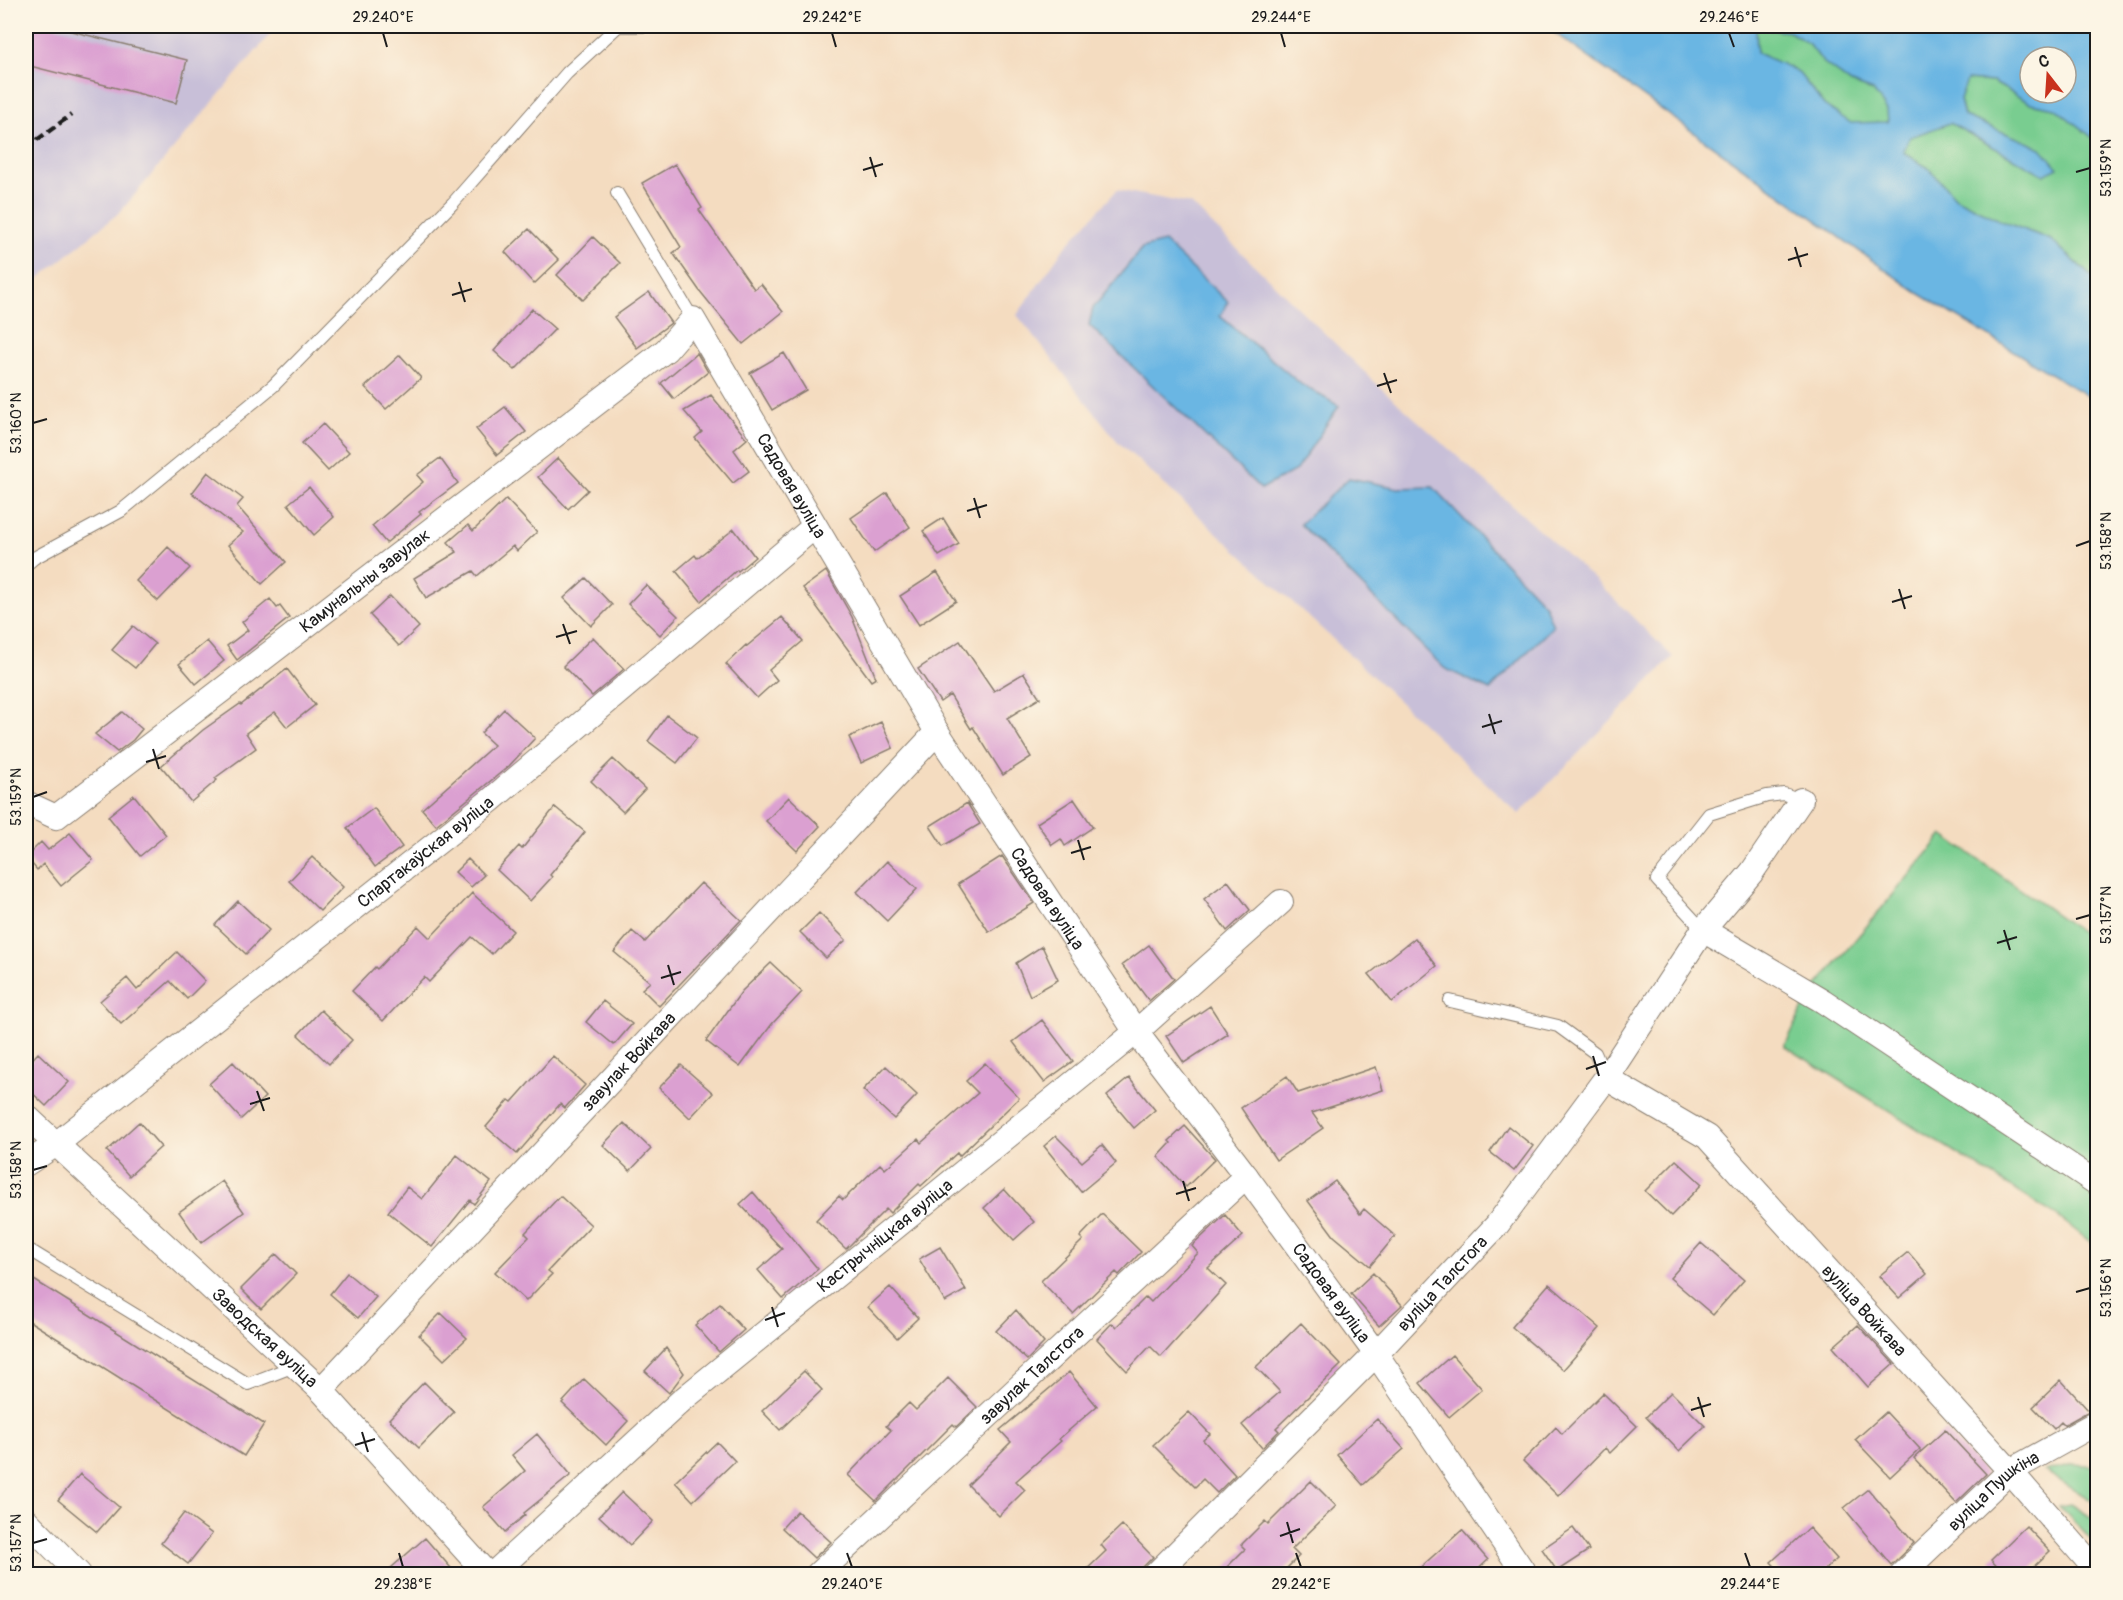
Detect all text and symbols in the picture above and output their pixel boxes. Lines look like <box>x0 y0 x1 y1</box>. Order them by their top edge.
text: 29.240°E <box>352 8 414 27</box>
text: 29.242°E <box>802 8 862 27</box>
text: 29.244°E <box>1251 8 1311 27</box>
text: 29.246°E <box>1699 8 1759 27</box>
north arrow <box>2018 45 2078 105</box>
text: С <box>2036 51 2052 73</box>
text: 53.159°N <box>2097 139 2116 197</box>
text: 53.160°N <box>7 392 26 454</box>
street label: Садовая вуліца <box>751 429 831 542</box>
text: 53.158°N <box>2097 512 2116 570</box>
street label: Камунальны завулак <box>295 523 435 638</box>
text: 53.159°N <box>7 768 26 826</box>
street label: Спартакаўская вуліца <box>352 791 498 913</box>
street label: Садовая вуліца <box>1005 843 1090 954</box>
text: 53.157°N <box>2097 886 2116 944</box>
street label: завулак Войкава <box>576 1007 681 1116</box>
text: 53.158°N <box>7 1141 26 1199</box>
street label: Кастрычніцкая вуліца <box>812 1174 957 1298</box>
street label: вуліца Талстога <box>1392 1231 1493 1336</box>
street label: Садовая вуліца <box>1287 1238 1376 1347</box>
text: 53.156°N <box>2097 1258 2116 1318</box>
street label: вуліца Войкава <box>1817 1260 1912 1361</box>
street label: Заводская вуліца <box>207 1283 323 1393</box>
street label: завулак Талстога <box>975 1321 1089 1429</box>
street label: вуліца Пушкіна <box>1943 1446 2043 1536</box>
text: 53.157°N <box>7 1514 26 1572</box>
text: 29.238°E <box>374 1575 432 1594</box>
text: 29.240°E <box>821 1575 883 1594</box>
text: 29.242°E <box>1271 1575 1331 1594</box>
text: 29.244°E <box>1720 1575 1780 1594</box>

